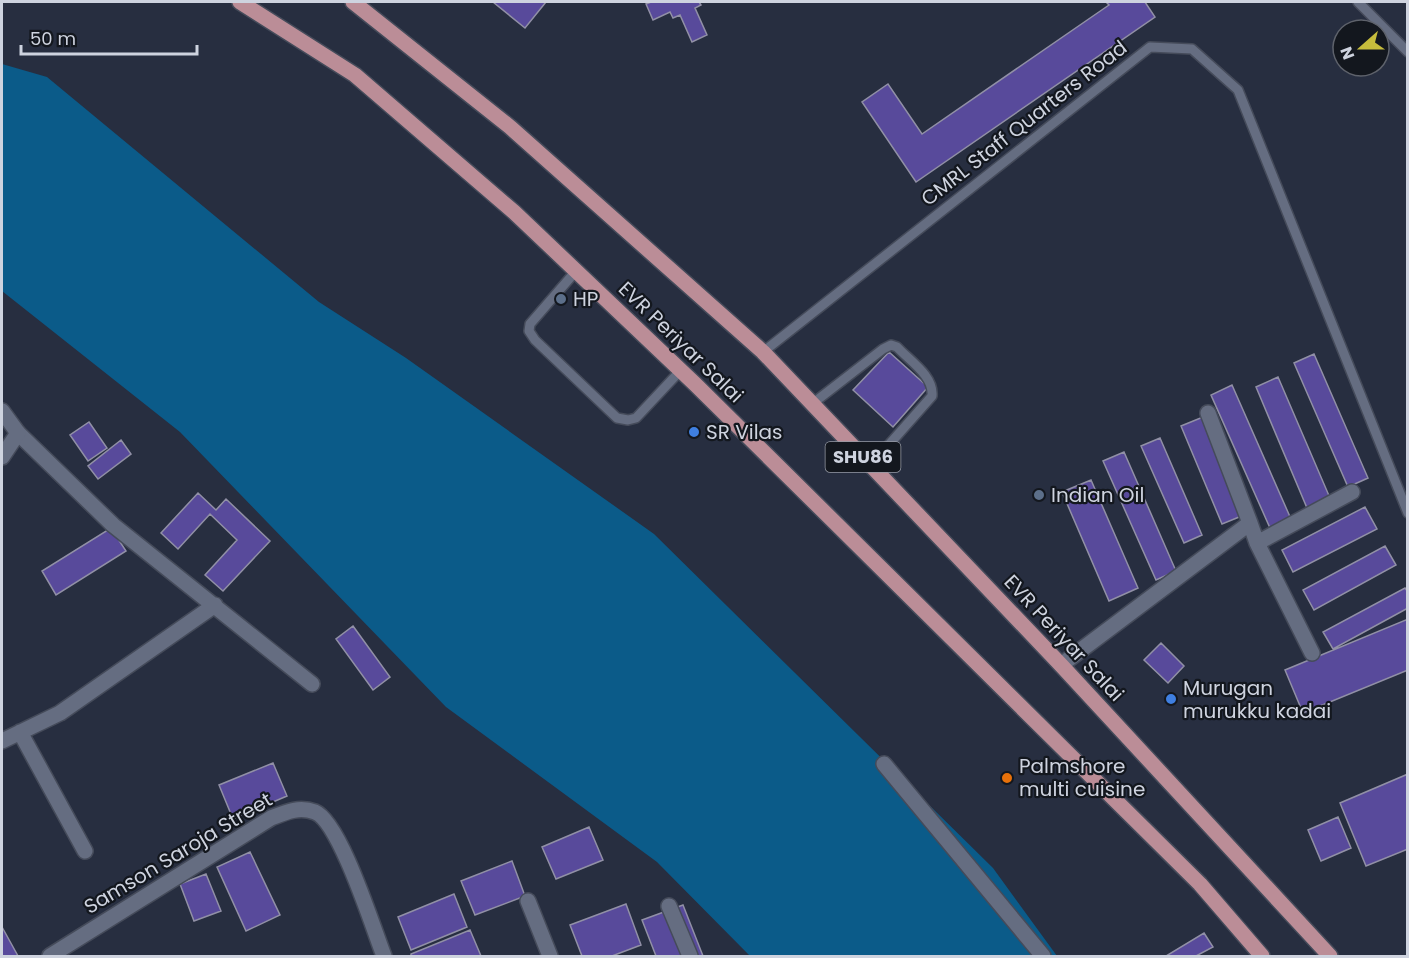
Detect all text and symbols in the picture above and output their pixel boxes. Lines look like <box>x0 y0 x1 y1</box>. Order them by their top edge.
scale bar <box>21 18 196 56</box>
north arrow <box>1331 18 1391 78</box>
text: 50 m <box>30 26 76 51</box>
street label: CMRL Staff Quarters Road <box>915 34 1133 212</box>
text: N <box>1335 43 1360 63</box>
street label: EVR Periyar Salai <box>612 275 750 409</box>
place label: HP <box>573 285 598 313</box>
marker: HP <box>554 292 568 306</box>
place label: SR Vilas <box>706 418 783 446</box>
marker: SR Vilas <box>687 425 701 439</box>
road number: SHU86 <box>826 442 900 472</box>
place label: Indian Oil <box>1051 481 1144 509</box>
marker: Indian Oil <box>1032 488 1046 502</box>
street label: EVR Periyar Salai <box>998 569 1130 707</box>
place label: Murugan murukku kadai <box>1183 674 1331 725</box>
marker: Murugan murukku kadai <box>1164 692 1178 706</box>
place label: Palmshore multi cuisine <box>1019 752 1145 803</box>
marker: Palmshore multi cuisine <box>1000 771 1014 785</box>
street label: Samson Saroja Street <box>79 786 277 920</box>

